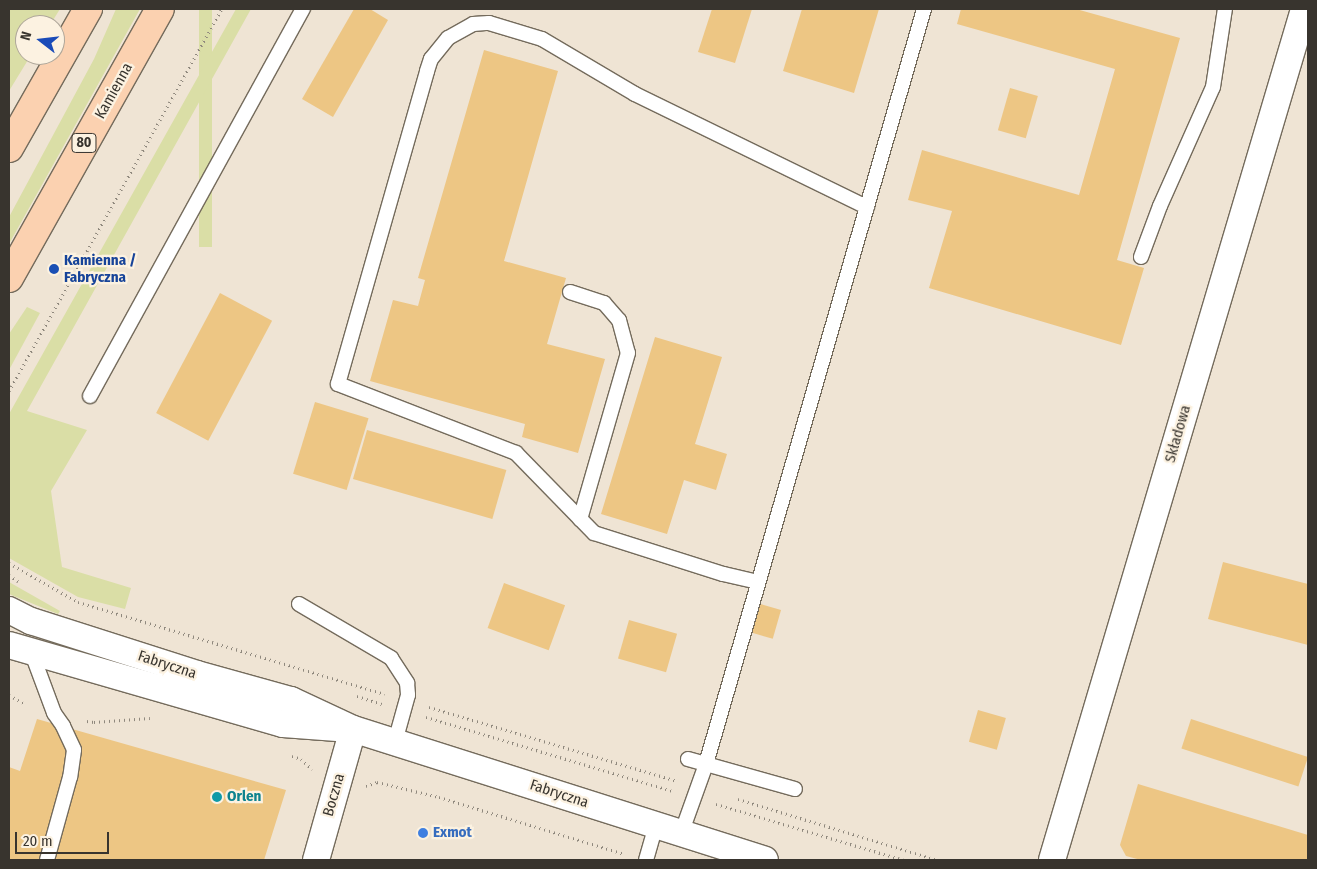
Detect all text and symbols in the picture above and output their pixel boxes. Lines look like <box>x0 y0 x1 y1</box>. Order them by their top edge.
north arrow <box>15 15 65 65</box>
text: N <box>17 30 35 42</box>
street label: Kamienna <box>91 60 137 122</box>
road number: 80 <box>70 132 98 154</box>
place label: Kamienna / Fabryczna <box>64 251 136 286</box>
marker: Kamienna / Fabryczna <box>48 263 60 275</box>
street label: Składowa <box>1161 403 1195 465</box>
street label: Fabryczna <box>135 647 199 683</box>
street label: Boczna <box>319 772 349 818</box>
street label: Fabryczna <box>527 776 591 812</box>
place label: Orlen <box>227 788 261 806</box>
marker: Orlen <box>211 791 223 803</box>
scale bar <box>18 822 111 854</box>
place label: Exmot <box>433 824 472 842</box>
marker: Exmot <box>417 827 429 839</box>
text: 20 m <box>23 832 53 850</box>

